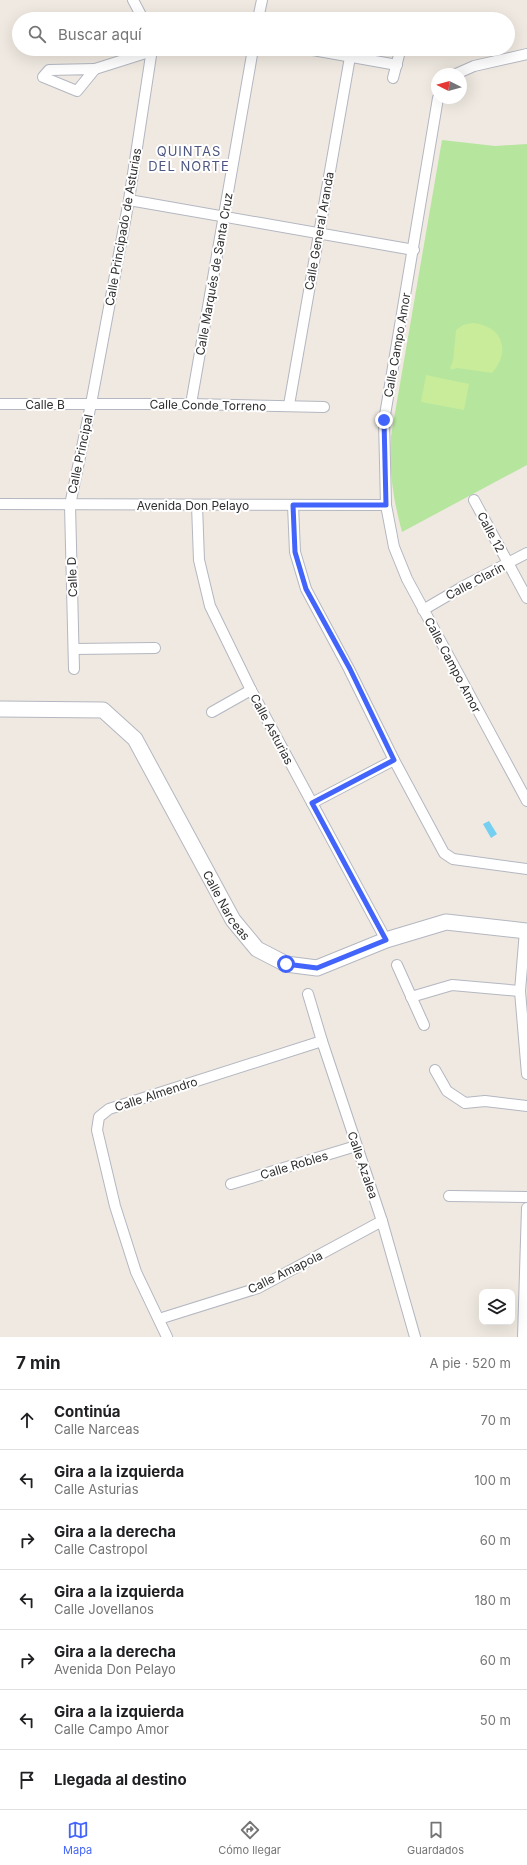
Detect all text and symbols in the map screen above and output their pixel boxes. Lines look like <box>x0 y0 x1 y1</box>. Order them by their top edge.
search box <box>12 12 515 56</box>
icon: search <box>26 23 48 45</box>
text: Buscar aquí <box>58 25 142 44</box>
north arrow <box>431 68 467 104</box>
district label: QUINTAS DEL NORTE <box>148 143 230 174</box>
street label: Calle Principado de Asturias <box>102 147 144 307</box>
street label: Calle General Aranda <box>301 171 337 291</box>
street label: Calle Marqués de Santa Cruz <box>192 191 236 357</box>
street label: Calle Campo Amor <box>380 291 414 399</box>
street label: Calle Conde Torreno <box>149 396 267 414</box>
street label: Calle B <box>25 397 65 412</box>
route end <box>375 411 393 429</box>
street label: Calle Principal <box>64 413 96 495</box>
street label: Avenida Don Pelayo <box>137 498 249 513</box>
street label: Calle 12 <box>474 509 508 555</box>
street label: Calle D <box>64 557 80 597</box>
street label: Calle Clarín <box>443 559 507 603</box>
street label: Calle Campo Amor <box>421 615 485 716</box>
street label: Calle Asturias <box>247 691 297 767</box>
street label: Calle Narceas <box>200 868 254 943</box>
route start <box>277 955 295 973</box>
street label: Calle Almendro <box>113 1074 199 1114</box>
street label: Calle Azalea <box>344 1129 382 1201</box>
street label: Calle Robles <box>258 1148 330 1182</box>
street label: Calle Amapola <box>245 1247 325 1297</box>
map controls <box>479 1289 515 1325</box>
button: layers <box>479 1289 515 1325</box>
text: 7 min <box>16 1353 61 1373</box>
text: A pie · 520 m <box>430 1355 511 1371</box>
text: Continúa <box>54 1402 121 1421</box>
icon: ahead <box>16 1409 38 1431</box>
text: 70 m <box>481 1412 511 1428</box>
text: Calle Narceas <box>54 1421 139 1437</box>
text: Gira a la izquierda <box>54 1462 184 1481</box>
icon: left <box>16 1469 38 1491</box>
text: 100 m <box>474 1472 511 1488</box>
text: Calle Asturias <box>54 1481 139 1497</box>
text: Gira a la derecha <box>54 1522 176 1541</box>
icon: right <box>16 1529 38 1551</box>
text: 60 m <box>480 1532 511 1548</box>
text: Calle Castropol <box>54 1541 148 1557</box>
text: Gira a la izquierda <box>54 1582 184 1601</box>
icon: left <box>16 1589 38 1611</box>
text: 180 m <box>474 1592 511 1608</box>
text: Calle Jovellanos <box>54 1601 154 1617</box>
text: Gira a la derecha <box>54 1642 176 1661</box>
icon: right <box>16 1649 38 1671</box>
text: 60 m <box>480 1652 511 1668</box>
text: Avenida Don Pelayo <box>54 1661 176 1677</box>
text: Gira a la izquierda <box>54 1702 184 1721</box>
icon: left <box>16 1709 38 1731</box>
text: 50 m <box>480 1712 511 1728</box>
text: Calle Campo Amor <box>54 1721 169 1737</box>
icon: arrive <box>16 1769 38 1791</box>
text: Llegada al destino <box>54 1770 187 1789</box>
tab: Mapa <box>63 1819 92 1857</box>
tab: Cómo llegar <box>218 1819 281 1857</box>
tab: Guardados <box>407 1819 464 1857</box>

